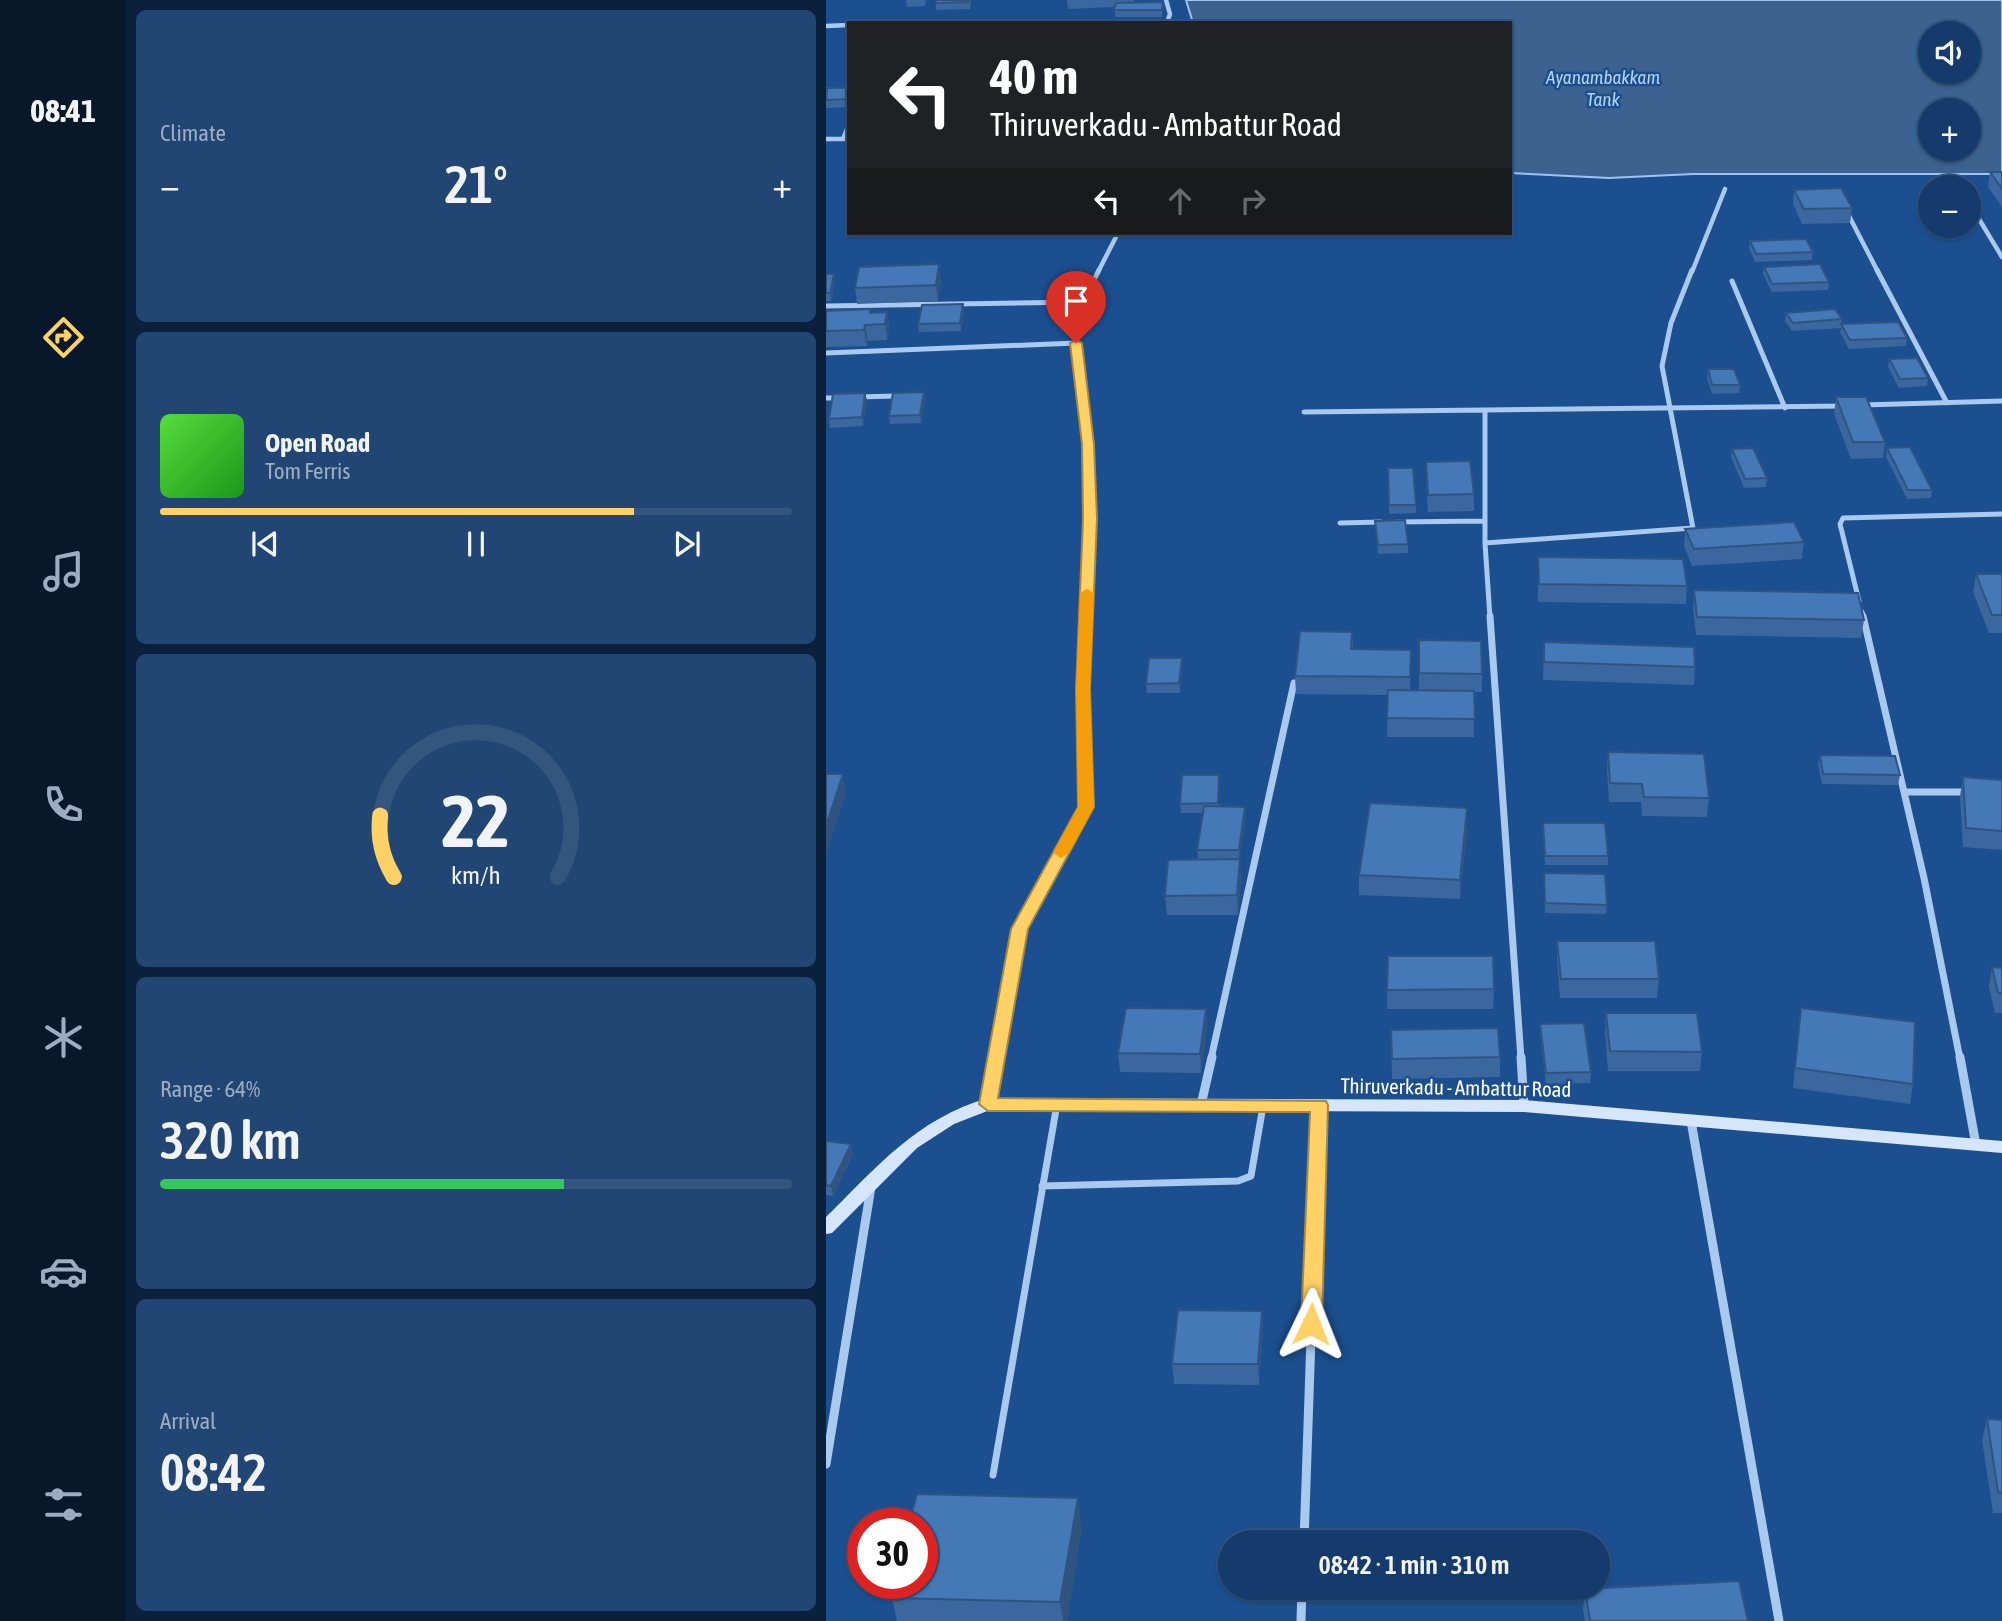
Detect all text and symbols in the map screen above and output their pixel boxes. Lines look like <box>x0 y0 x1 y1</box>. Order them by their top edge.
map controls <box>1918 21 1981 238</box>
button: sound <box>1918 21 1981 84</box>
text: 40 m <box>990 48 1078 104</box>
icon: left <box>875 49 966 140</box>
water label: Ayanambakkam Tank <box>1545 66 1660 110</box>
text: 08:41 <box>30 92 96 129</box>
button: + <box>1918 98 1981 161</box>
text: Thiruverkadu - Ambattur Road <box>990 106 1342 143</box>
text: Climate <box>160 120 226 146</box>
text: 21° <box>444 154 508 214</box>
text: − <box>160 163 180 206</box>
text: + <box>772 163 792 206</box>
button: − <box>1918 175 1981 238</box>
icon: left <box>1088 182 1126 220</box>
icon: ahead <box>1161 182 1199 220</box>
icon: right <box>1234 182 1272 220</box>
pin <box>1046 271 1106 343</box>
icon: arrive <box>1057 282 1095 320</box>
icon: directions <box>39 313 88 362</box>
text: Open Road <box>265 428 370 458</box>
text: Tom Ferris <box>265 458 350 484</box>
icon: previous <box>246 525 284 563</box>
icon: pause <box>457 525 495 563</box>
icon: next <box>668 525 706 563</box>
icon: music <box>39 547 88 596</box>
text: 22 <box>442 779 510 862</box>
icon: phone <box>39 780 88 829</box>
text: km/h <box>451 860 501 888</box>
icon: climate <box>39 1013 88 1062</box>
street label: Thiruverkadu - Ambattur Road <box>1340 1073 1572 1101</box>
text: Range · 64% <box>160 1076 260 1102</box>
text: 320 km <box>160 1110 301 1170</box>
icon: car <box>39 1247 88 1296</box>
position arrow <box>1274 1287 1348 1361</box>
text: Arrival <box>160 1408 216 1434</box>
text: 08:42 <box>160 1442 267 1502</box>
icon: filters <box>39 1480 88 1529</box>
speed limit sign: 30 <box>847 1508 938 1599</box>
text: 08:42 · 1 min · 310 m <box>1319 1550 1509 1580</box>

